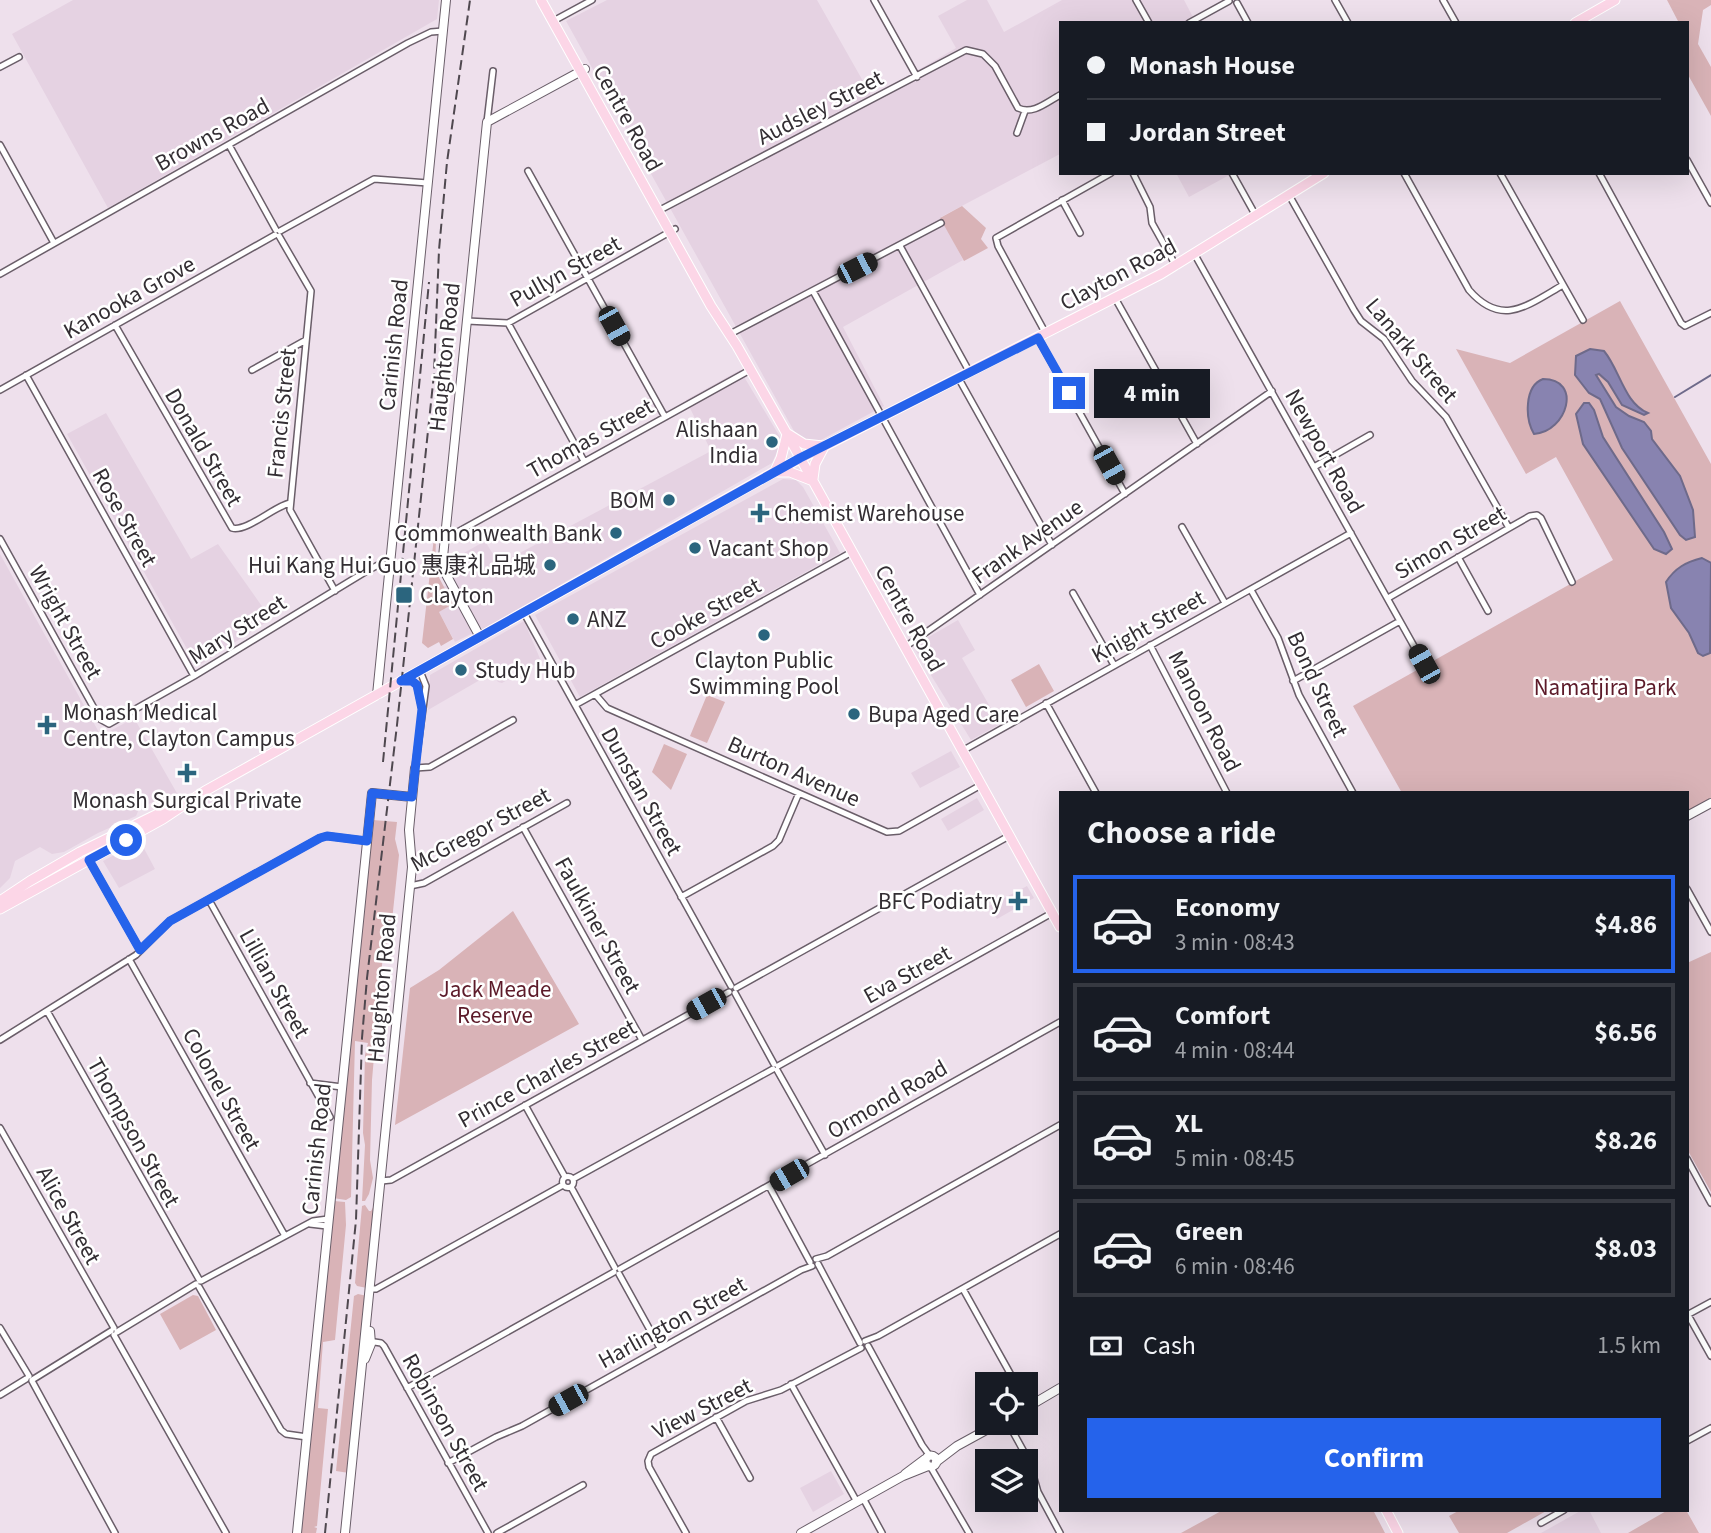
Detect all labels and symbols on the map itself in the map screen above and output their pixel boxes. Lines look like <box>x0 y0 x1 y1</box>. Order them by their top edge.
street label: Centre Road <box>585 59 671 178</box>
street label: Audsley Street <box>751 61 889 153</box>
street label: Browns Road <box>149 89 276 180</box>
street label: Pullyn Street <box>504 227 627 316</box>
street label: Clayton Road <box>1054 230 1182 319</box>
street label: Kanooka Grove <box>57 248 201 347</box>
car <box>834 249 881 287</box>
street label: Carinish Road <box>370 277 417 413</box>
street label: Haughton Road <box>420 281 469 433</box>
street label: Lanark Street <box>1358 290 1466 410</box>
car <box>595 303 634 349</box>
street label: Francis Street <box>258 346 305 480</box>
callout: 4 min <box>1094 368 1209 418</box>
route end <box>1053 377 1085 409</box>
street label: Donald Street <box>156 382 251 513</box>
street label: Newport Road <box>1277 383 1372 520</box>
street label: Thomas Street <box>521 390 660 487</box>
place label: Alishaan India <box>676 413 758 472</box>
marker: Alishaan India <box>764 434 780 450</box>
car <box>1090 442 1129 488</box>
street label: Rose Street <box>84 462 165 573</box>
place label: BOM <box>609 484 655 517</box>
street label: Frank Avenue <box>965 491 1090 592</box>
marker: BOM <box>661 492 677 508</box>
place label: Chemist Warehouse <box>774 497 964 530</box>
street label: Simon Street <box>1388 497 1513 588</box>
marker: Chemist Warehouse <box>752 505 768 521</box>
place label: Commonwealth Bank <box>394 517 603 550</box>
marker: Commonwealth Bank <box>608 525 624 541</box>
place label: Vacant Shop <box>709 532 829 565</box>
marker: Vacant Shop <box>687 540 703 556</box>
place label: Hui Kang Hui Guo 惠康礼品城 <box>248 549 536 582</box>
marker: Hui Kang Hui Guo 惠康礼品城 <box>542 557 558 573</box>
street label: Wright Street <box>21 559 111 685</box>
street label: Centre Road <box>867 559 953 678</box>
street label: Cooke Street <box>644 569 767 658</box>
place label: Clayton <box>420 579 494 612</box>
street label: Knight Street <box>1085 581 1211 671</box>
marker: Clayton <box>394 585 414 605</box>
street label: Mary Street <box>182 586 293 673</box>
place label: ANZ <box>587 603 627 636</box>
marker: ANZ <box>565 611 581 627</box>
street label: Bond Street <box>1279 626 1357 743</box>
marker: Clayton Public Swimming Pool <box>756 627 772 643</box>
car <box>1405 641 1444 687</box>
place label: Clayton Public Swimming Pool <box>689 644 839 703</box>
street label: Manoon Road <box>1160 645 1249 778</box>
place label: Study Hub <box>475 654 575 687</box>
marker: Study Hub <box>453 662 469 678</box>
park label: Namatjira Park <box>1534 671 1677 704</box>
place label: Monash Medical Centre, Clayton Campus <box>63 696 295 755</box>
place label: Bupa Aged Care <box>868 698 1019 731</box>
marker: Bupa Aged Care <box>846 706 862 722</box>
marker: Monash Medical Centre, Clayton Campus <box>37 715 57 735</box>
street label: Dunstan Street <box>593 721 691 862</box>
street label: Burton Avenue <box>722 728 865 815</box>
marker: Monash Surgical Private <box>177 763 197 783</box>
street label: McGregor Street <box>404 779 556 880</box>
place label: Monash Surgical Private <box>72 784 302 817</box>
route start <box>110 824 142 856</box>
street label: Faulkiner Street <box>546 851 649 1000</box>
place label: BFC Podiatry <box>878 885 1002 918</box>
marker: BFC Podiatry <box>1008 891 1028 911</box>
street label: Haughton Road <box>359 912 404 1064</box>
street label: Lillian Street <box>231 922 318 1044</box>
street label: Eva Street <box>857 937 957 1012</box>
park label: Jack Meade Reserve <box>439 973 551 1032</box>
car <box>683 985 730 1023</box>
street label: Prince Charles Street <box>452 1011 643 1136</box>
street label: Colonel Street <box>174 1022 269 1157</box>
street label: Thompson Street <box>79 1052 188 1213</box>
street label: Ormond Road <box>821 1052 954 1147</box>
street label: Carinish Road <box>293 1081 340 1217</box>
car <box>766 1155 813 1195</box>
street label: Alice Street <box>28 1160 109 1271</box>
street label: Harlington Street <box>592 1268 753 1377</box>
street label: Robinson Street <box>394 1347 497 1497</box>
street label: View Street <box>647 1369 758 1448</box>
car <box>545 1381 592 1419</box>

